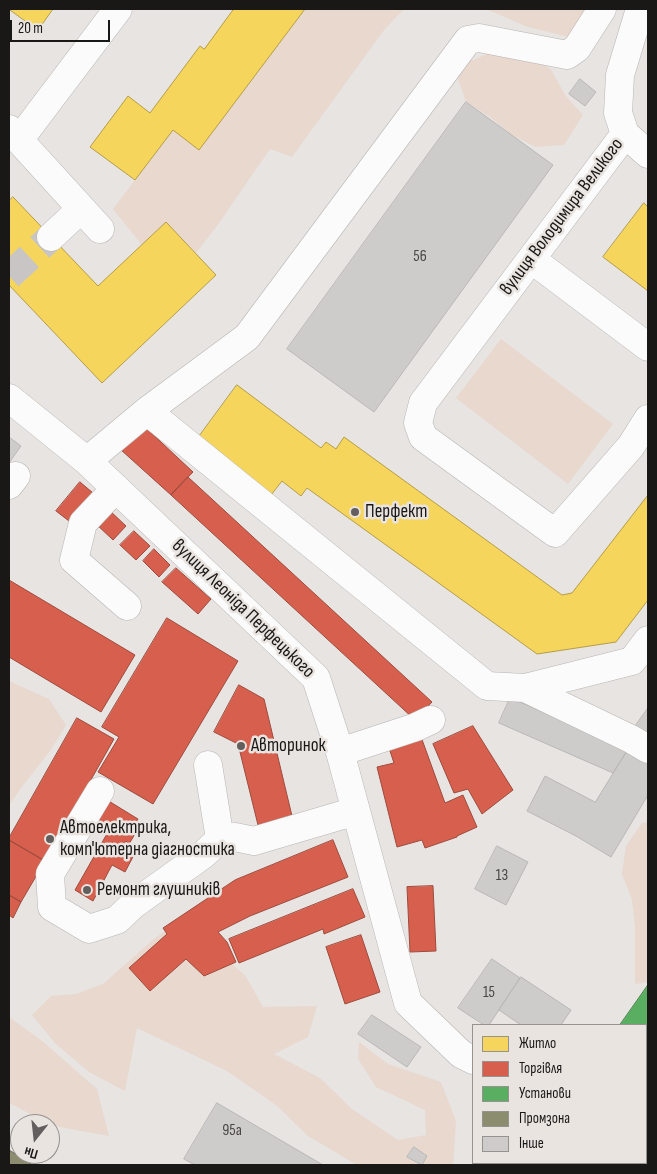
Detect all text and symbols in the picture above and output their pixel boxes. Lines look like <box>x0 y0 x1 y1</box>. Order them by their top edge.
scale bar <box>12 10 112 42</box>
text: 20 m <box>18 19 43 38</box>
street label: вулиця Володимира Великого <box>496 134 628 300</box>
house number: 56 <box>413 247 427 267</box>
place label: Перфект <box>365 501 427 523</box>
marker: Перфект <box>349 506 361 518</box>
street label: вулиця Леоніда Перфецького <box>167 535 319 683</box>
place label: Авторинок <box>251 735 326 757</box>
marker: Авторинок <box>235 740 247 752</box>
place label: Автоелектрика, комп'ютерна діагностика <box>60 817 235 861</box>
marker: Автоелектрика, комп'ютерна діагностика <box>44 833 56 845</box>
house number: 13 <box>496 866 508 886</box>
place label: Ремонт глушників <box>97 879 220 901</box>
marker: Ремонт глушників <box>81 884 93 896</box>
house number: 15 <box>483 983 495 1003</box>
legend <box>472 1024 647 1164</box>
text: Житло <box>519 1034 556 1053</box>
text: Торгівля <box>519 1059 562 1078</box>
text: Установи <box>519 1084 571 1103</box>
text: Промзона <box>519 1109 570 1128</box>
north arrow <box>10 1114 60 1164</box>
house number: 95а <box>222 1121 242 1141</box>
text: Інше <box>519 1134 544 1153</box>
text: Пн <box>22 1143 40 1163</box>

